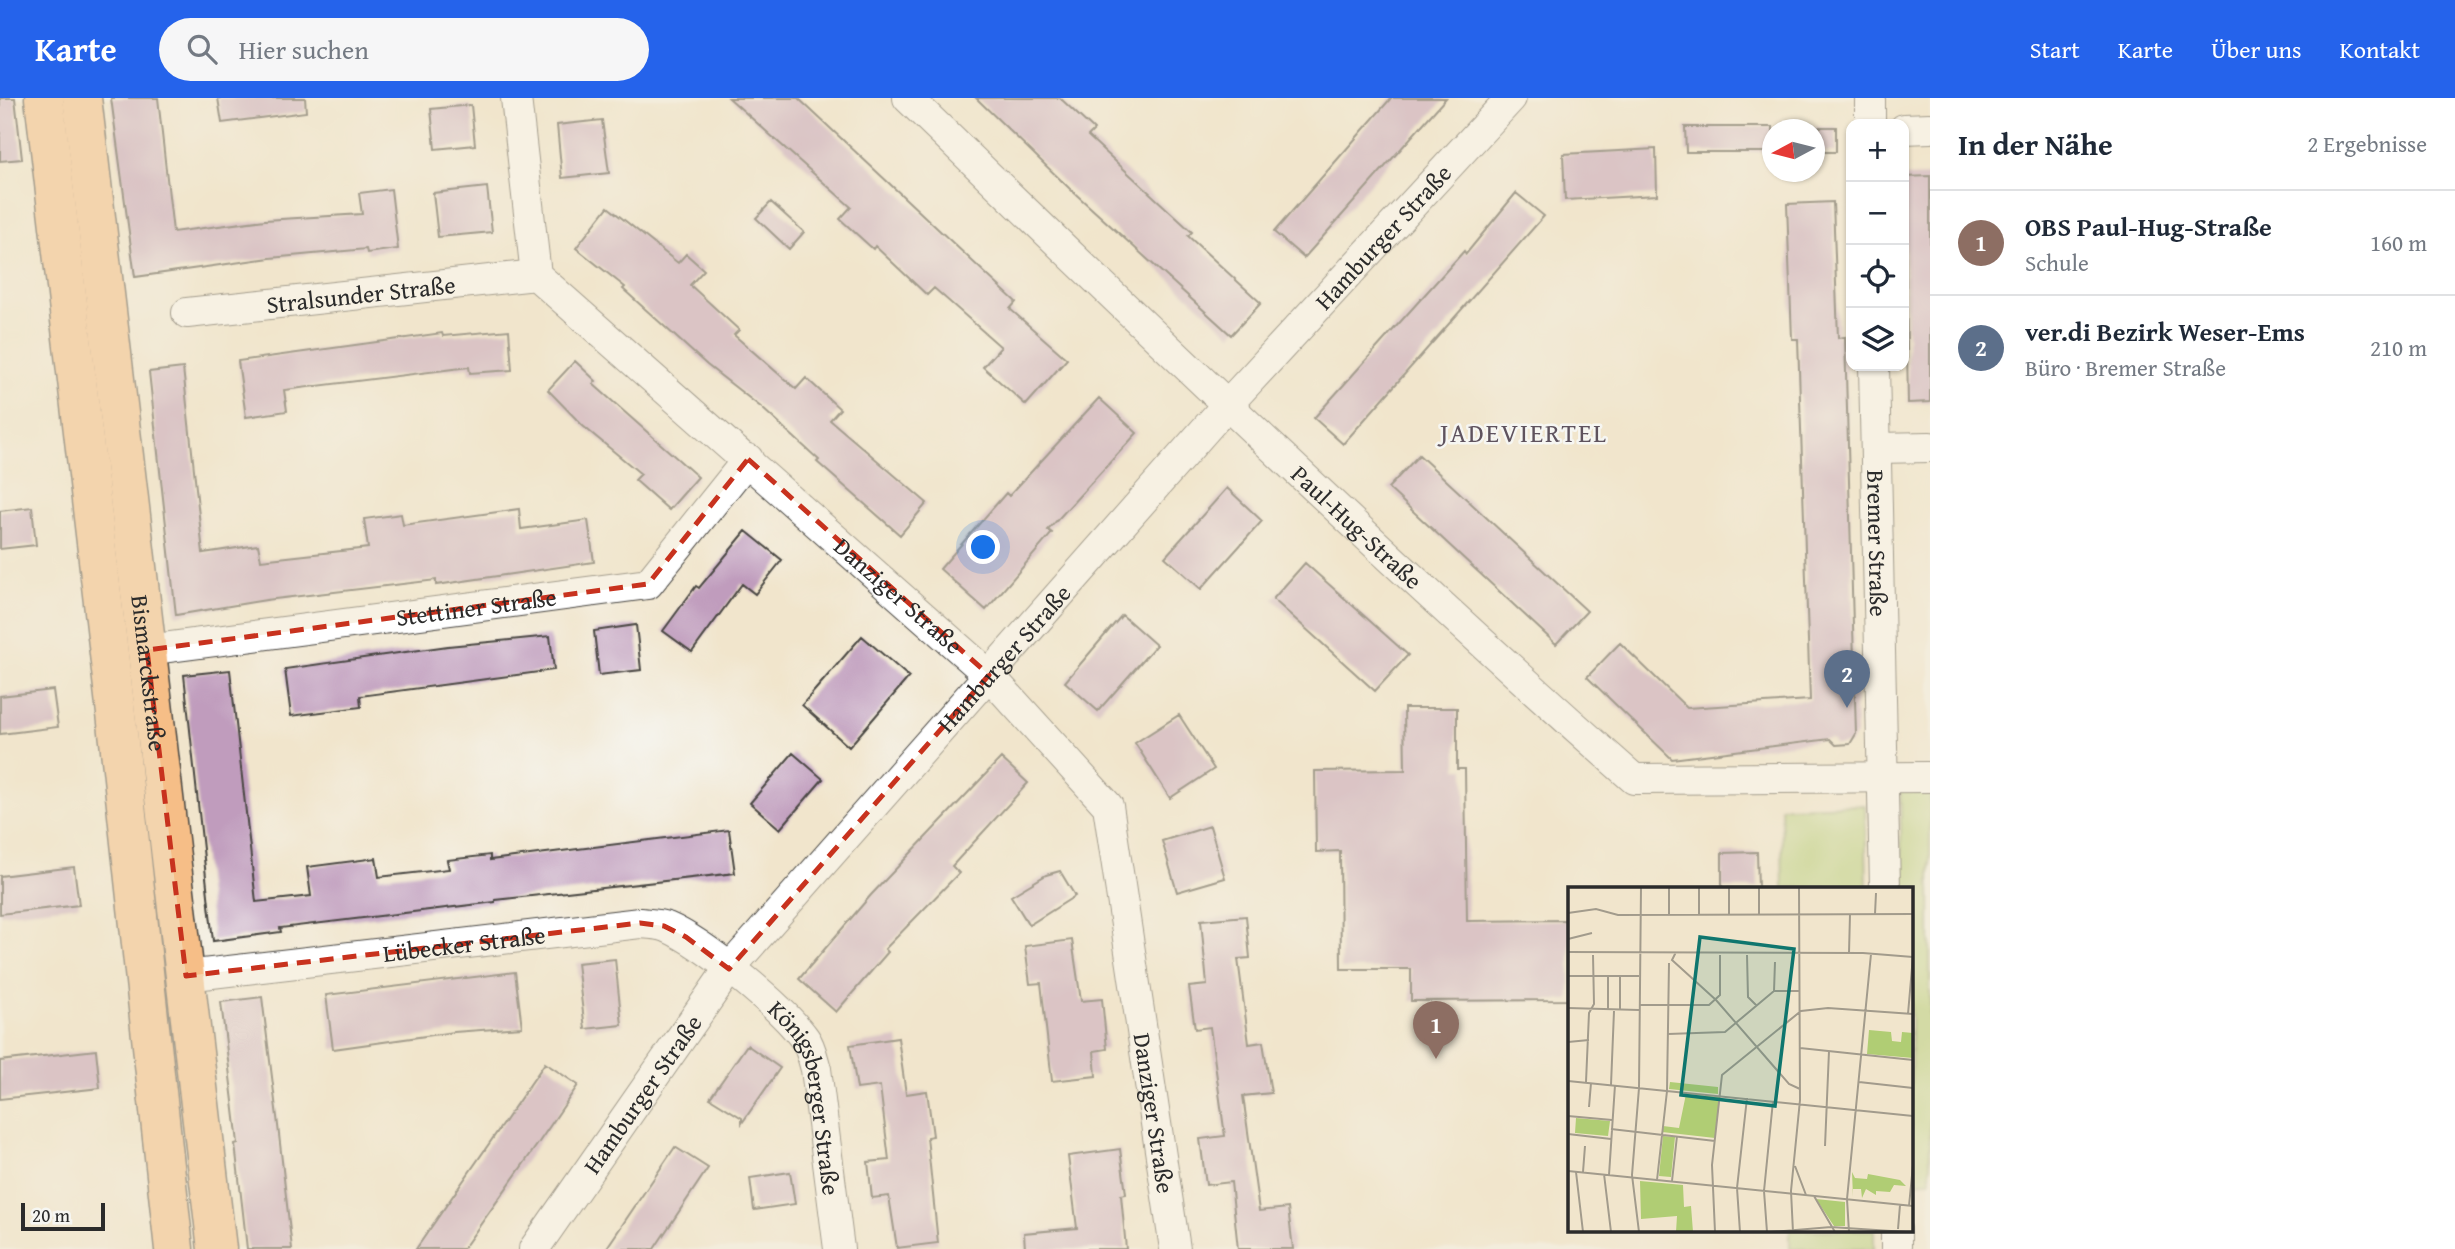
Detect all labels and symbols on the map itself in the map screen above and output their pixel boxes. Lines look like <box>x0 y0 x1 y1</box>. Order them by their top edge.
north arrow <box>1762 119 1825 182</box>
street label: Hamburger Straße <box>1306 156 1459 317</box>
street label: Stralsunder Straße <box>265 266 457 322</box>
district label: JADEVIERTEL <box>1437 413 1608 452</box>
street label: Paul-Hug-Straße <box>1284 457 1430 597</box>
street label: Bremer Straße <box>1859 469 1897 617</box>
street label: Danziger Straße <box>827 529 971 662</box>
your location <box>966 530 1000 564</box>
street label: Hamburger Straße <box>928 576 1079 740</box>
street label: Stettiner Straße <box>394 579 559 635</box>
street label: Bismarckstraße <box>123 593 176 753</box>
pin: 2 <box>1824 650 1870 708</box>
inset map <box>1568 887 1912 1232</box>
street label: Lübecker Straße <box>381 917 547 970</box>
street label: Königsberger Straße <box>761 992 849 1197</box>
pin: 1 <box>1413 1001 1459 1059</box>
street label: Hamburger Straße <box>574 1007 710 1181</box>
street label: Danziger Straße <box>1125 1031 1184 1196</box>
scale bar <box>21 1200 105 1232</box>

